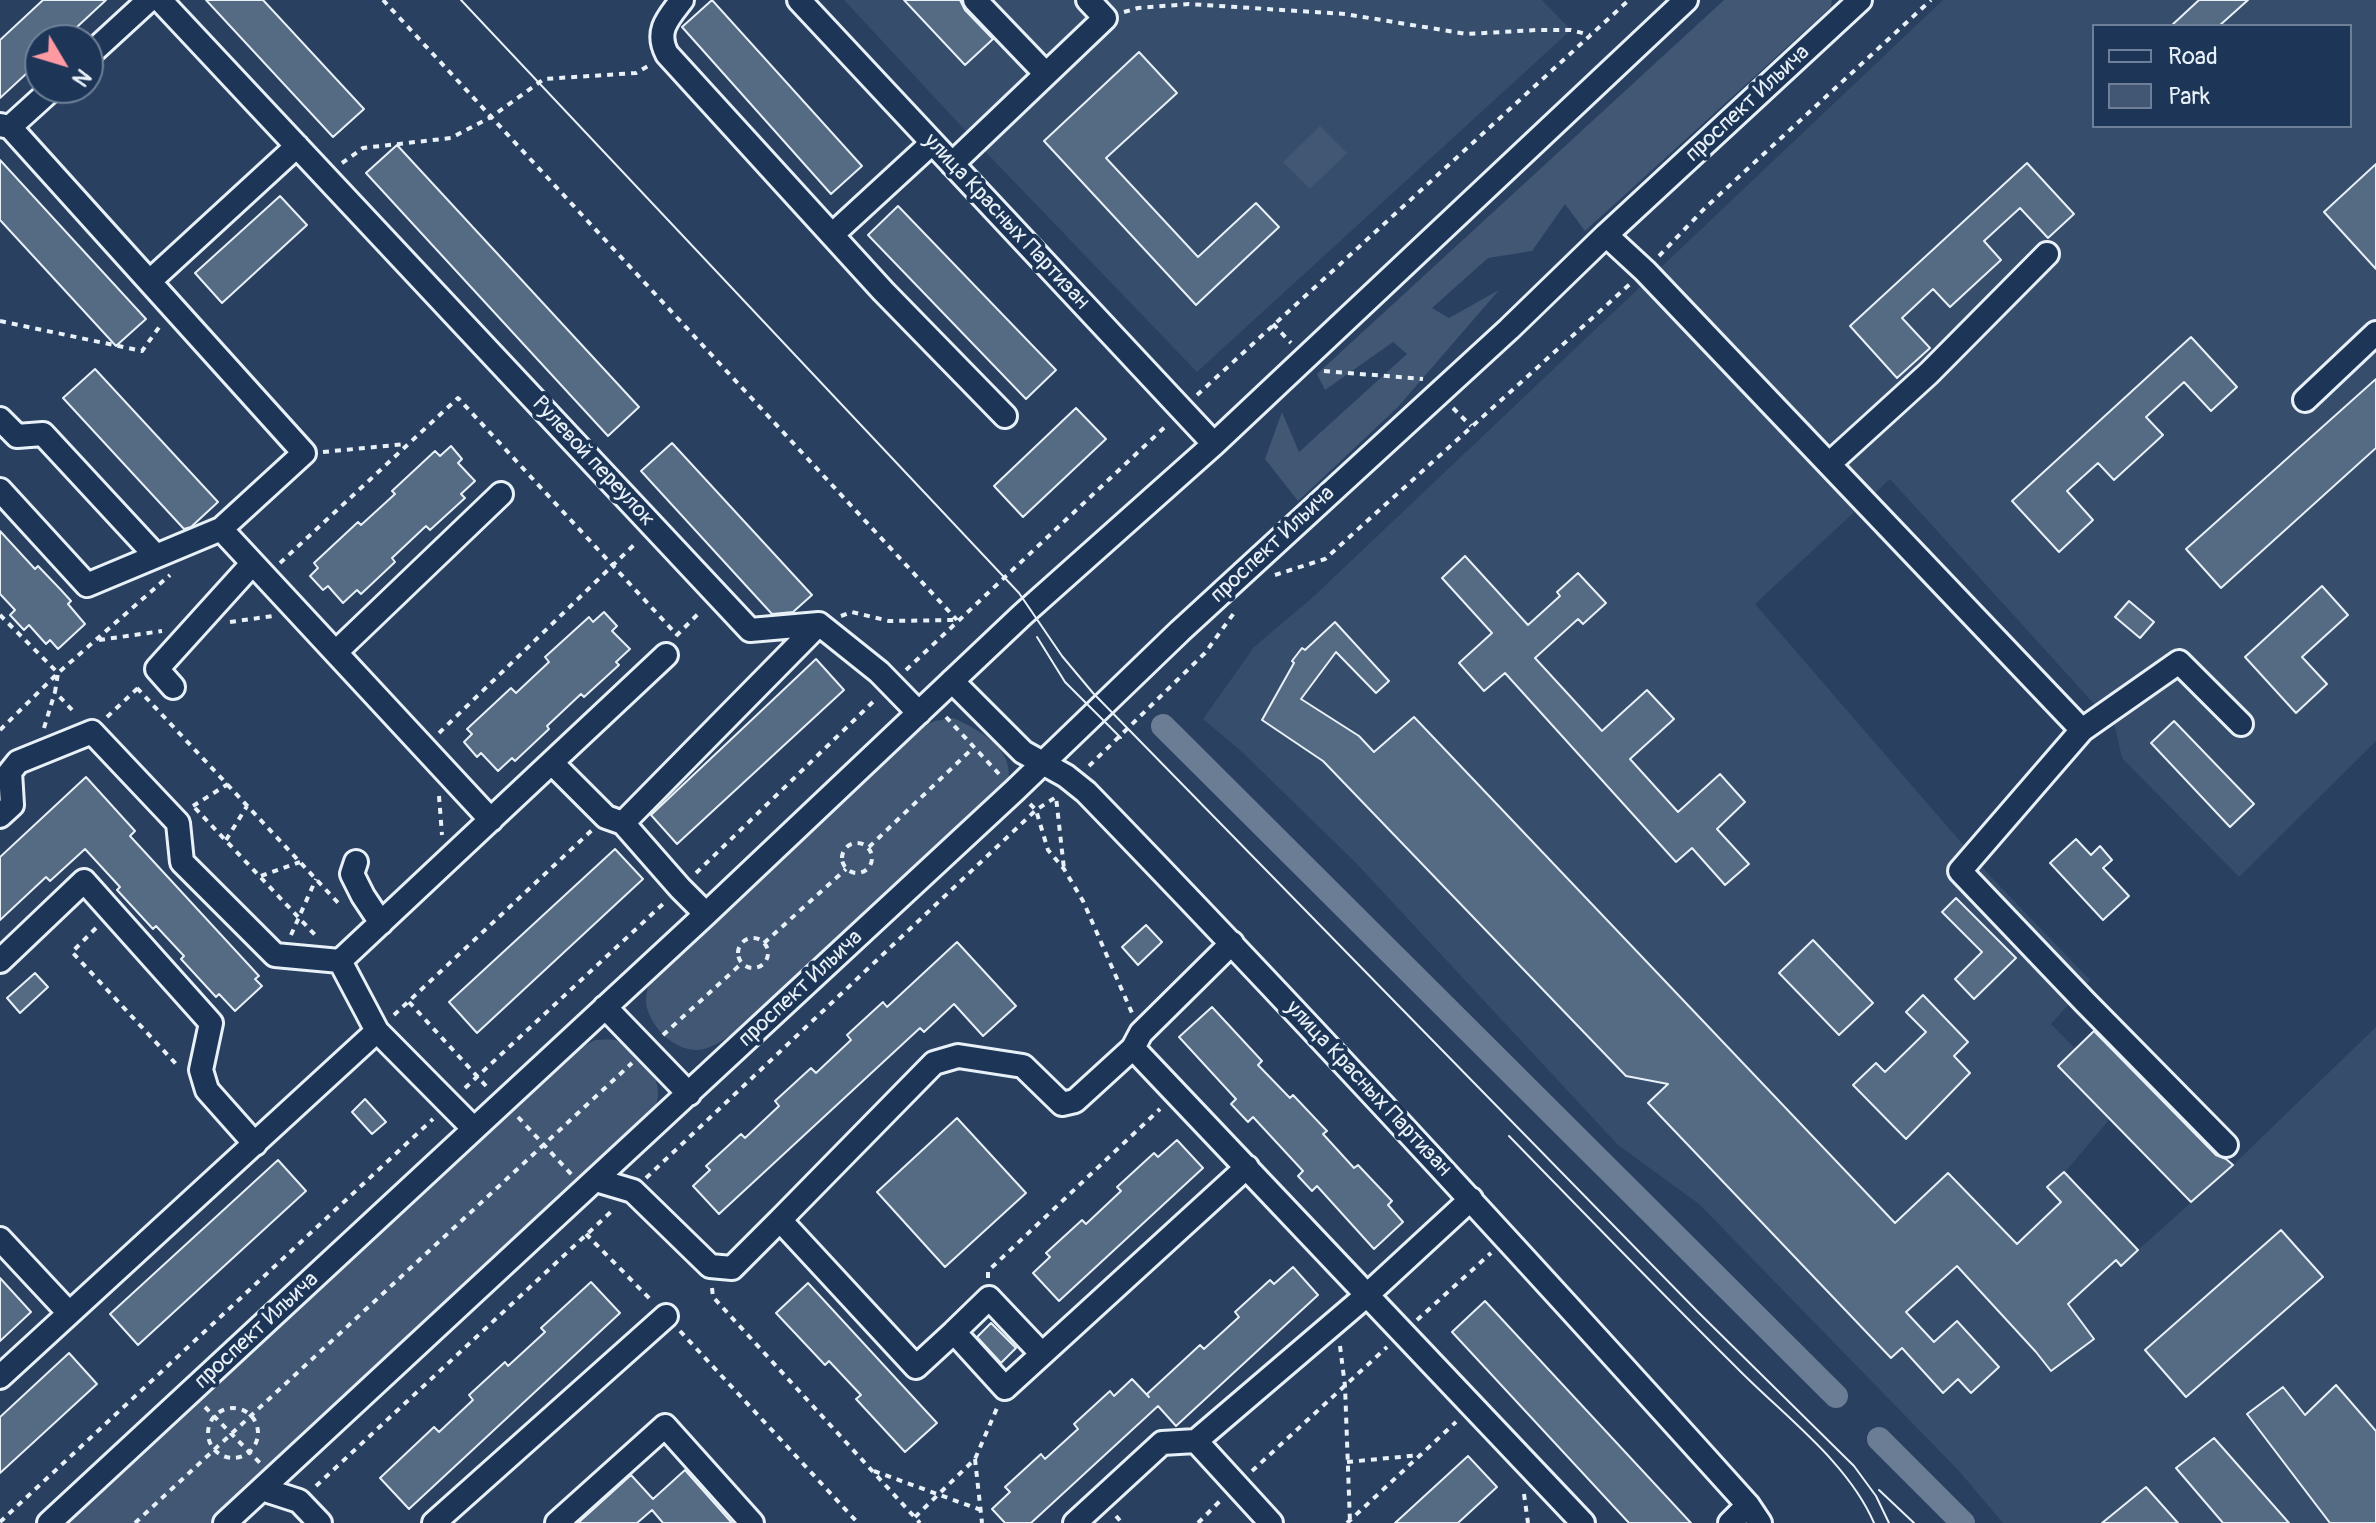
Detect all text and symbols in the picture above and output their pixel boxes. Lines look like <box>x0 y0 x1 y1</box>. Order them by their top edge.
north arrow <box>24 24 104 104</box>
legend <box>2092 24 2352 128</box>
street label: проспект Ильича <box>1681 40 1815 168</box>
text: Road <box>2168 42 2218 71</box>
text: N <box>66 63 97 92</box>
text: Park <box>2168 82 2210 111</box>
street label: улица Красных Партизан <box>917 128 1095 316</box>
street label: Рулевой переулок <box>526 392 660 532</box>
street label: проспект Ильича <box>1206 481 1340 609</box>
street label: проспект Ильича <box>734 925 868 1053</box>
street label: улица Красных Партизан <box>1279 995 1457 1183</box>
street label: проспект Ильича <box>190 1267 324 1395</box>

